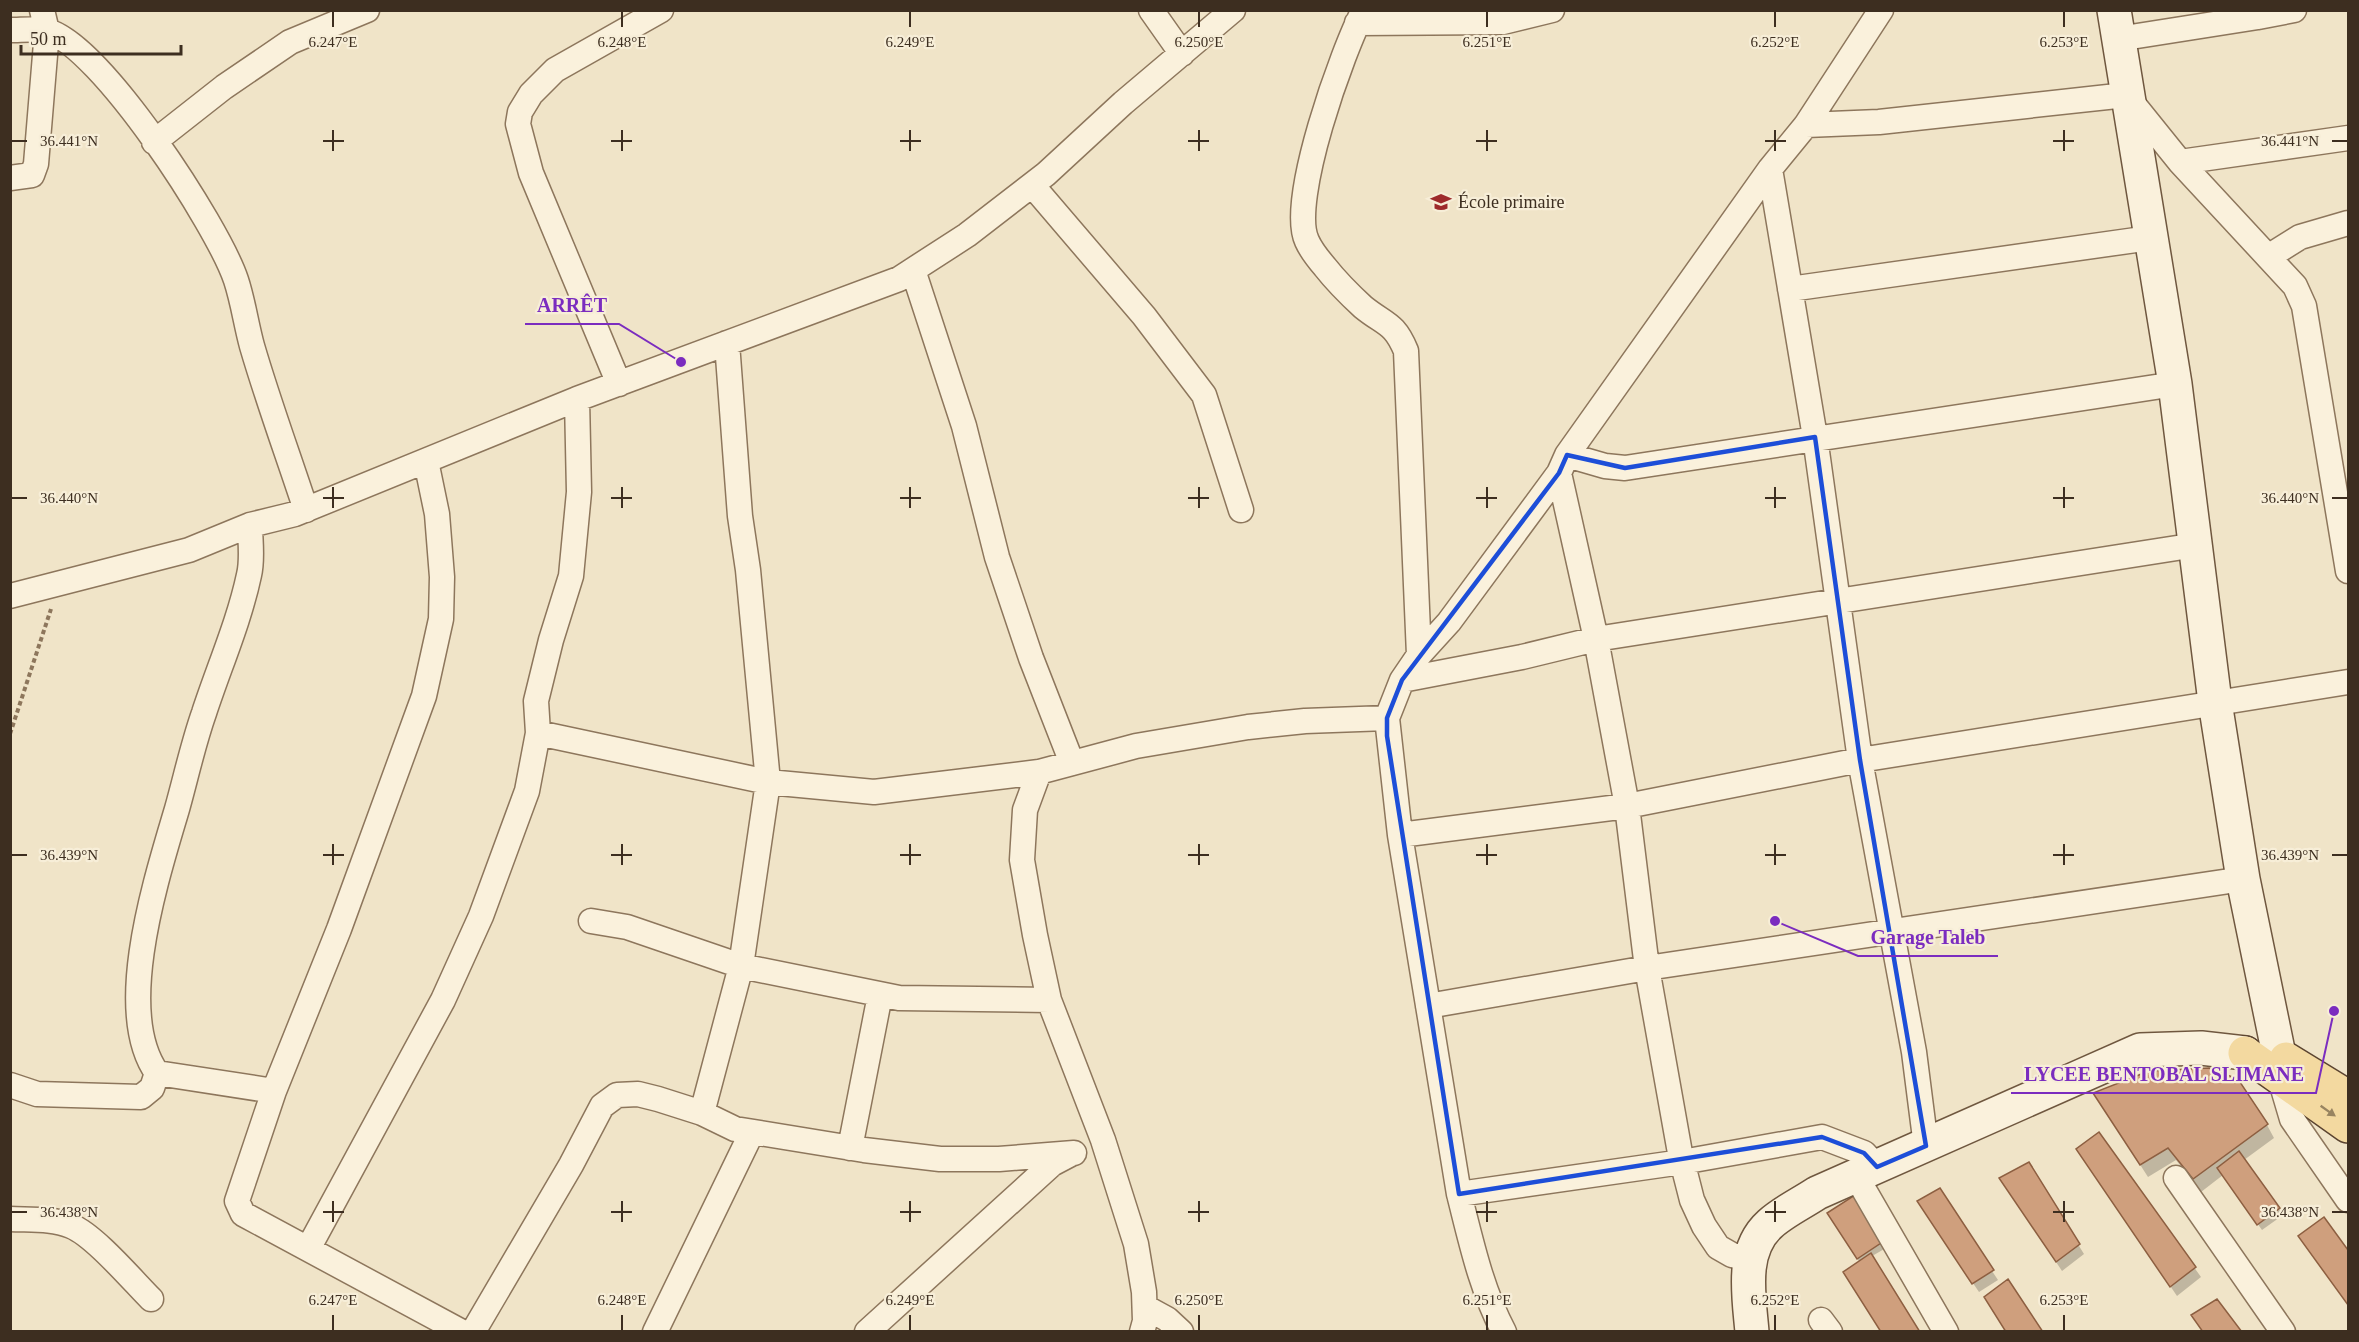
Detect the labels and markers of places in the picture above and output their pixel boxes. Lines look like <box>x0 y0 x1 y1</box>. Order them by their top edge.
school or university icon: École primaire <box>1429 190 1453 214</box>
place label: École primaire <box>1458 191 1564 212</box>
callout: ARRÊT <box>525 286 619 324</box>
callout: Garage Taleb <box>1858 918 1998 956</box>
callout: LYCEE BENTOBAL SLIMANE <box>2011 1055 2316 1093</box>

